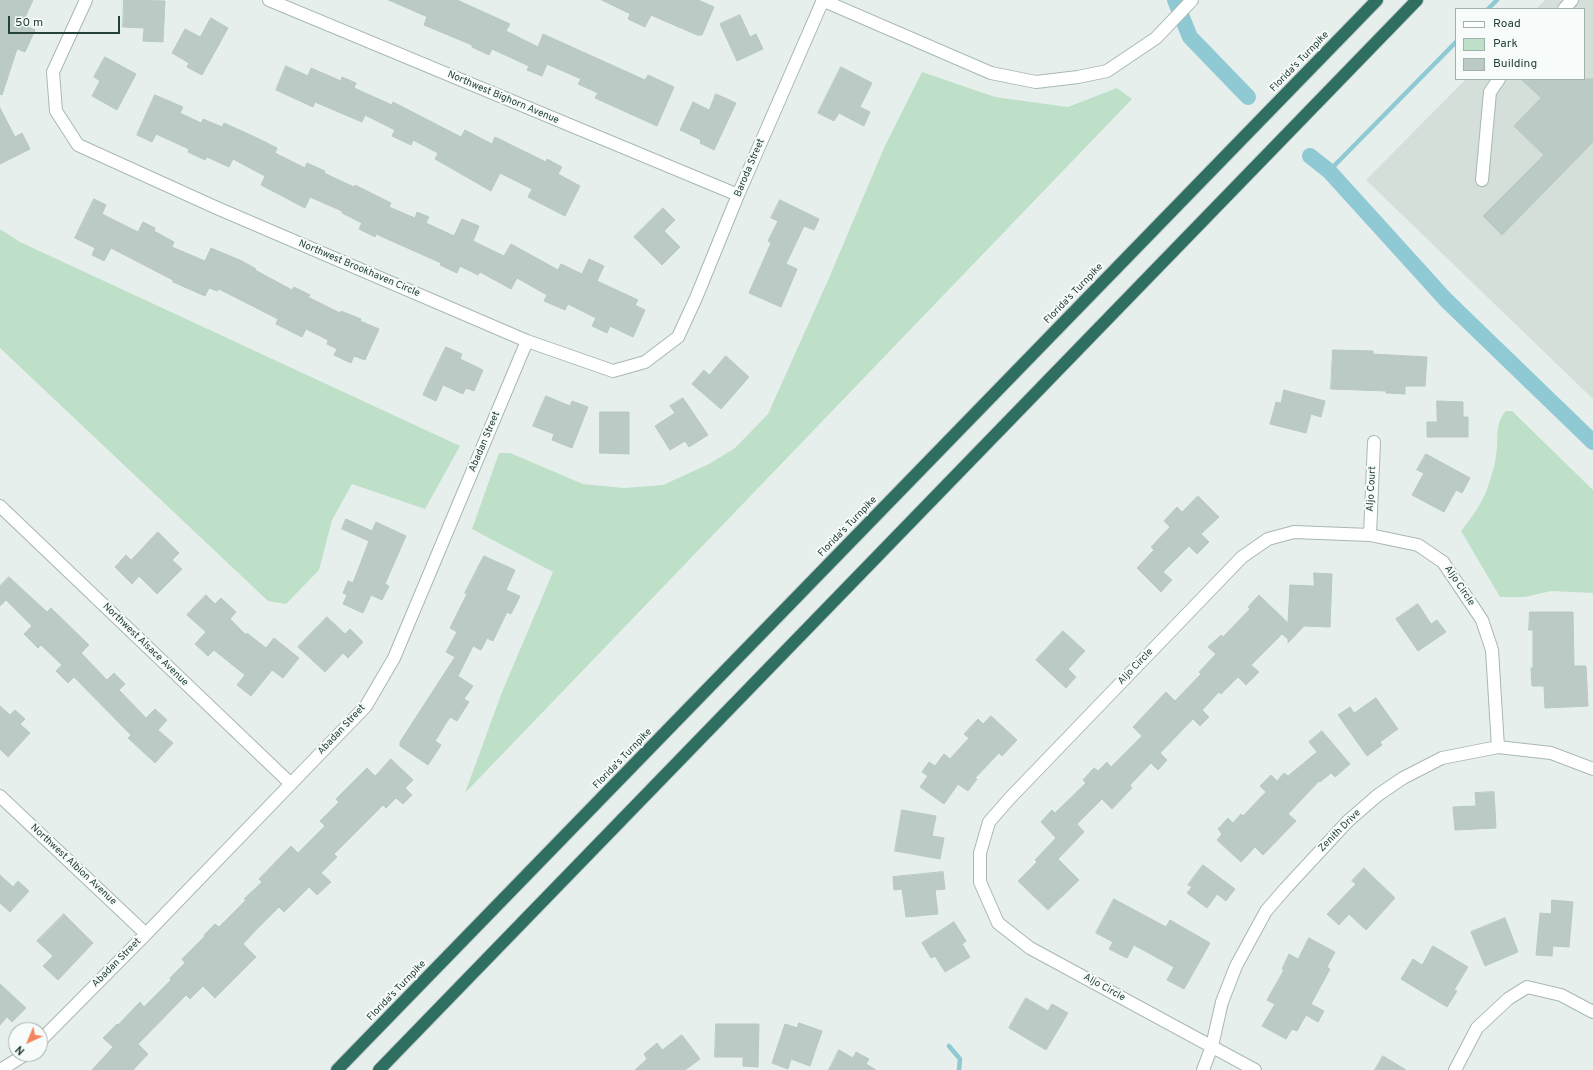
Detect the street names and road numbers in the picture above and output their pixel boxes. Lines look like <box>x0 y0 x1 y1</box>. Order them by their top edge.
street label: Florida's Turnpike <box>1268 29 1332 95</box>
street label: Northwest Bighorn Avenue <box>445 69 561 127</box>
street label: Baroda Street <box>732 137 768 199</box>
street label: Northwest Brookhaven Circle <box>296 238 422 300</box>
street label: Florida's Turnpike <box>1042 261 1106 327</box>
street label: Abadan Street <box>467 410 503 474</box>
street label: Aljo Court <box>1365 466 1379 512</box>
street label: Florida's Turnpike <box>816 494 880 560</box>
street label: Aljo Circle <box>1441 564 1477 608</box>
street label: Northwest Alsace Avenue <box>100 601 190 689</box>
street label: Aljo Circle <box>1116 646 1156 688</box>
street label: Abadan Street <box>316 702 368 758</box>
street label: Florida's Turnpike <box>591 726 655 792</box>
street label: Zenith Drive <box>1316 807 1364 855</box>
street label: Northwest Albion Avenue <box>27 822 119 908</box>
street label: Abadan Street <box>90 936 144 990</box>
street label: Florida's Turnpike <box>365 958 429 1024</box>
street label: Aljo Circle <box>1081 972 1127 1004</box>

